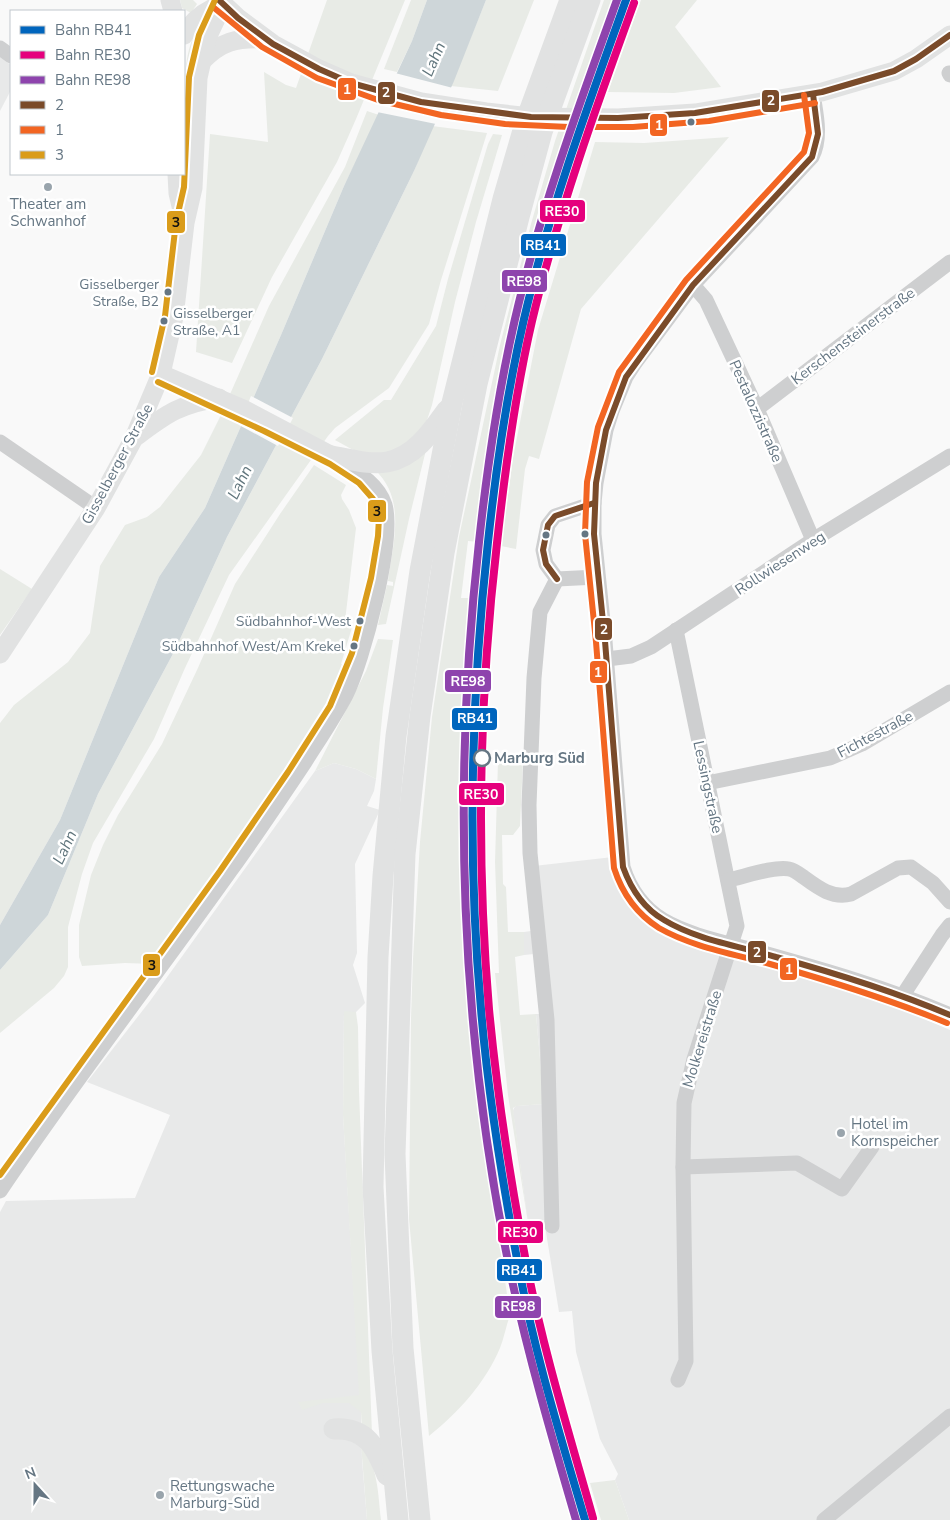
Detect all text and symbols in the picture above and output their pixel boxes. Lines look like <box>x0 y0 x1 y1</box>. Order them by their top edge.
legend <box>10 10 185 175</box>
text: Bahn RB41 <box>55 20 132 40</box>
water label: Lahn <box>417 39 451 80</box>
text: Bahn RE30 <box>55 45 131 65</box>
text: Bahn RE98 <box>55 70 131 90</box>
line badge: 1 <box>337 77 357 101</box>
text: 1 <box>343 80 351 99</box>
line badge: 2 <box>377 81 396 105</box>
text: 2 <box>382 83 390 102</box>
line badge: 2 <box>761 89 780 113</box>
text: 2 <box>767 91 775 110</box>
text: 2 <box>55 95 64 115</box>
line badge: 1 <box>649 113 668 137</box>
text: 1 <box>655 116 663 135</box>
unlabelled marker <box>686 117 696 127</box>
text: 1 <box>55 120 64 140</box>
text: 3 <box>55 145 64 165</box>
marker: Theater am Schwanhof <box>42 181 54 193</box>
place label: Theater am Schwanhof <box>10 194 87 231</box>
line badge: RE30 <box>539 199 586 223</box>
text: RE30 <box>545 202 579 221</box>
line badge: 3 <box>166 210 186 234</box>
text: 3 <box>172 213 180 232</box>
line badge: RB41 <box>520 233 567 257</box>
text: RB41 <box>525 236 561 255</box>
line badge: RE98 <box>501 269 548 293</box>
text: RE98 <box>507 272 541 291</box>
place label: Gisselberger Straße, B2 <box>79 275 159 311</box>
street label: Kerschensteinerstraße <box>787 283 919 389</box>
marker: Gisselberger Straße, B2 <box>163 287 173 297</box>
place label: Gisselberger Straße, A1 <box>173 304 253 340</box>
marker: Gisselberger Straße, A1 <box>159 316 169 326</box>
street label: Pestalozzistraße <box>724 357 788 465</box>
street label: Gisselberger Straße <box>77 400 157 528</box>
water label: Lahn <box>222 462 258 503</box>
line badge: 3 <box>367 499 387 523</box>
text: 3 <box>373 502 381 521</box>
street label: Rollwiesenweg <box>731 526 829 600</box>
unlabelled marker <box>580 529 590 539</box>
unlabelled marker <box>541 530 551 540</box>
place label: Südbahnhof-West <box>236 612 351 631</box>
marker: Südbahnhof-West <box>355 616 365 626</box>
line badge: 2 <box>594 617 613 641</box>
text: 2 <box>600 620 608 639</box>
place label: Südbahnhof West/Am Krekel <box>162 637 346 656</box>
marker: Südbahnhof West/Am Krekel <box>349 641 359 651</box>
line badge: 1 <box>589 660 608 684</box>
text: 1 <box>594 663 602 682</box>
line badge: RE98 <box>444 669 492 693</box>
text: RE98 <box>451 672 485 691</box>
street label: Fichtestraße <box>834 706 916 762</box>
line badge: RB41 <box>451 707 498 731</box>
text: RB41 <box>457 709 493 728</box>
street label: Lessingstraße <box>688 739 728 835</box>
place label: Marburg Süd <box>494 748 585 768</box>
marker: Marburg Süd <box>473 749 491 767</box>
line badge: RE30 <box>458 782 505 806</box>
text: RE30 <box>464 785 498 804</box>
water label: Lahn <box>47 827 82 868</box>
line badge: 2 <box>747 940 767 964</box>
text: 2 <box>753 943 761 962</box>
line badge: 3 <box>142 953 161 977</box>
text: 3 <box>148 956 156 975</box>
line badge: 1 <box>779 957 798 981</box>
text: 1 <box>785 960 793 979</box>
street label: Molkereistraße <box>678 988 726 1090</box>
place label: Hotel im Kornspeicher <box>851 1114 939 1151</box>
marker: Hotel im Kornspeicher <box>835 1127 847 1139</box>
line badge: RE30 <box>497 1220 544 1244</box>
text: RE30 <box>503 1223 537 1242</box>
line badge: RB41 <box>496 1258 543 1282</box>
text: RB41 <box>501 1261 537 1280</box>
line badge: RE98 <box>494 1295 542 1319</box>
text: RE98 <box>501 1297 535 1316</box>
north arrow <box>10 1460 60 1510</box>
text: N <box>22 1463 39 1484</box>
place label: Rettungswache Marburg-Süd <box>170 1476 275 1513</box>
marker: Rettungswache Marburg-Süd <box>154 1489 166 1501</box>

